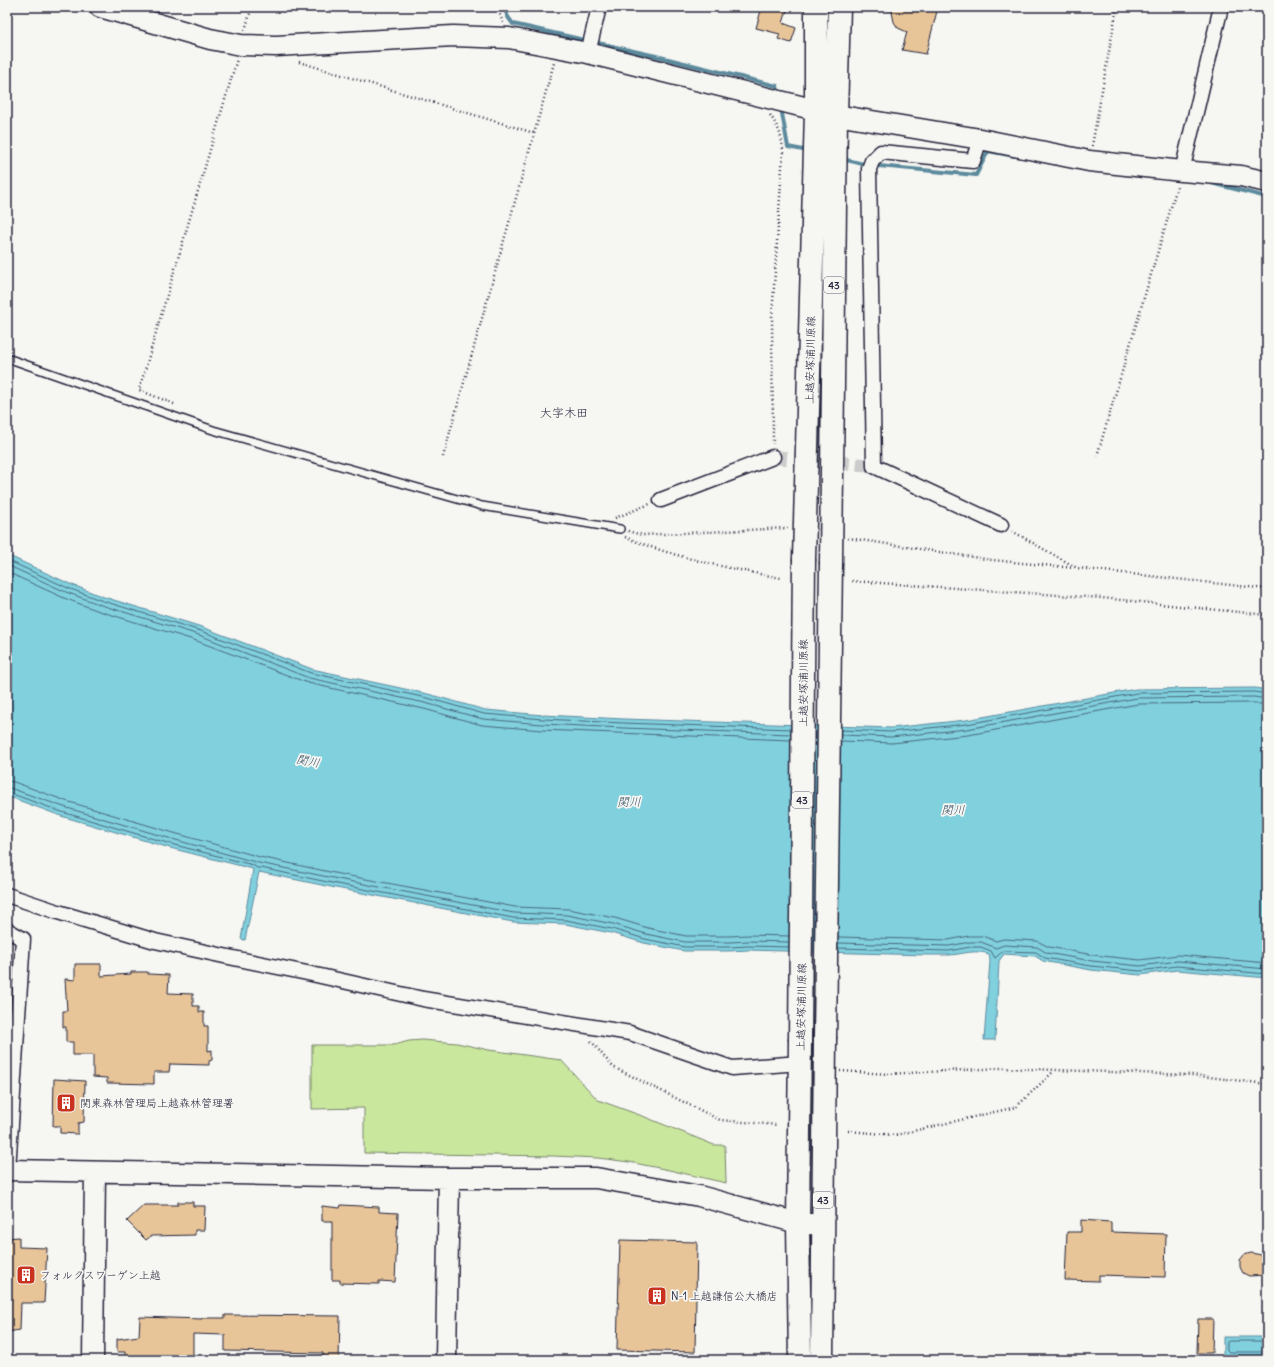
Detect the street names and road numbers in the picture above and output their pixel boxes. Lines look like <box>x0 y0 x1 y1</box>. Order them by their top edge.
road number: 43 <box>824 277 844 293</box>
street label: 上越安塚浦川原線 <box>802 316 818 404</box>
street label: 上越安塚浦川原線 <box>796 639 810 727</box>
road number: 43 <box>792 792 812 808</box>
street label: 上越安塚浦川原線 <box>793 963 809 1051</box>
road number: 43 <box>813 1192 833 1208</box>

